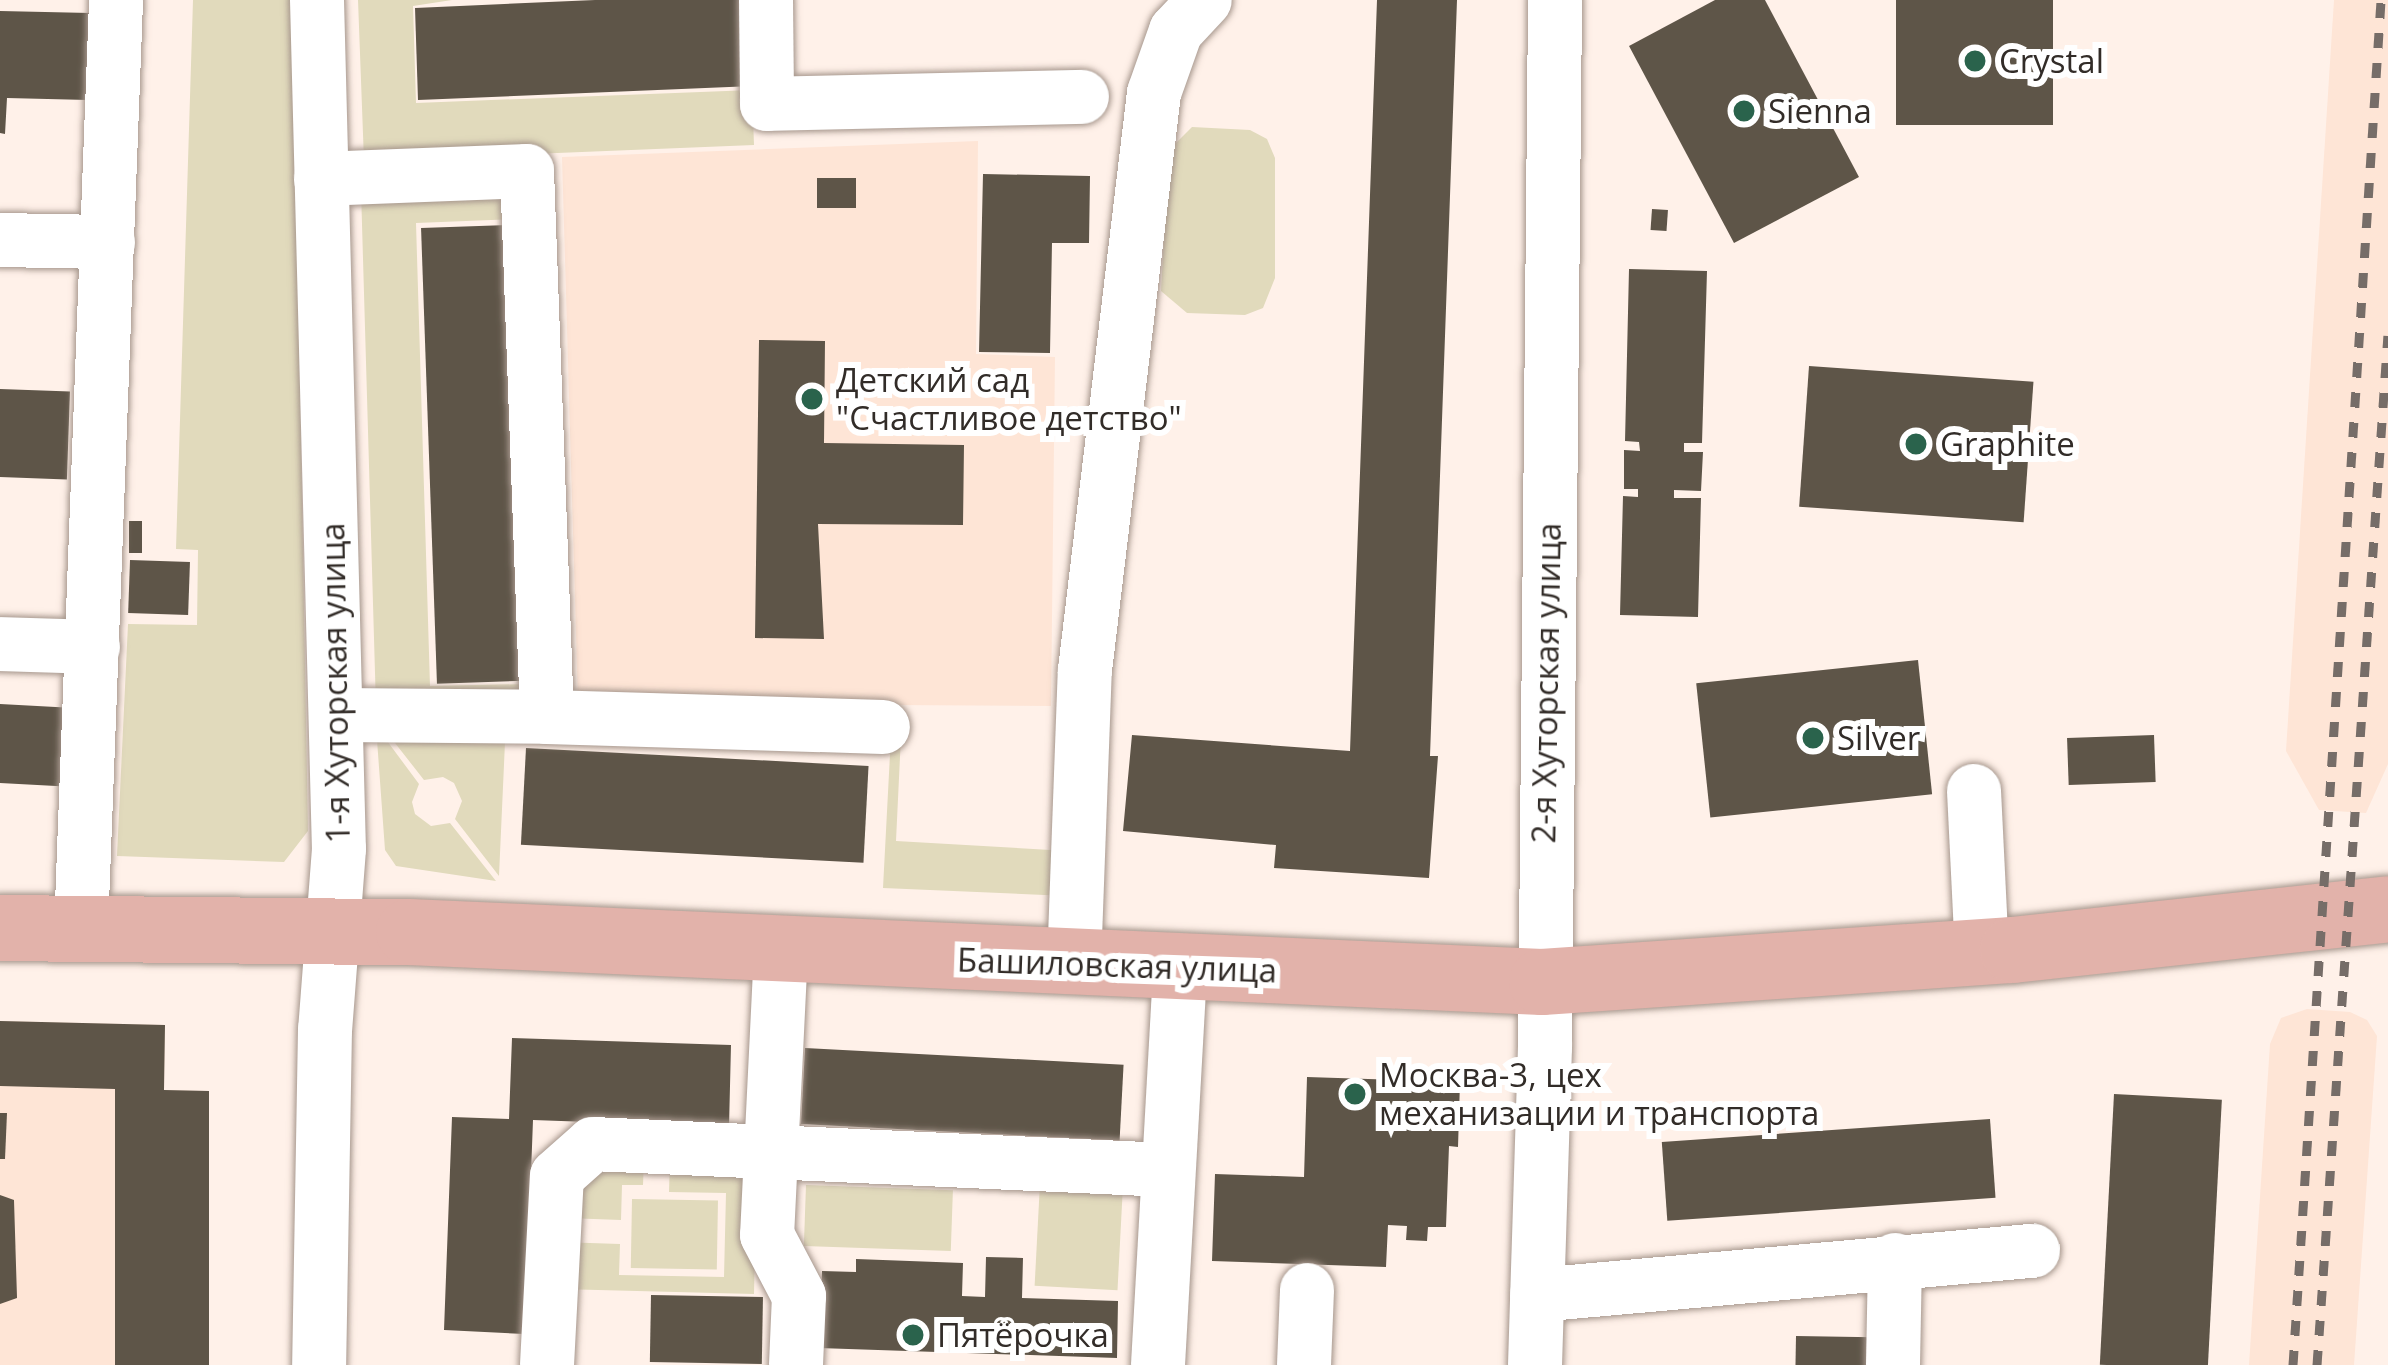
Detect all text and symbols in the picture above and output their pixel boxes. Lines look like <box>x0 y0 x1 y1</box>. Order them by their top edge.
place label: Crystal <box>1999 41 2104 81</box>
marker: Crystal <box>1962 48 1988 74</box>
place label: Sienna <box>1768 91 1872 131</box>
marker: Sienna <box>1731 98 1757 124</box>
place label: Детский сад "Счастливое детство" <box>836 360 1182 438</box>
marker: Детский сад "Счастливое детство" <box>799 386 825 412</box>
place label: Graphite <box>1940 424 2075 464</box>
marker: Graphite <box>1903 431 1929 457</box>
street label: 1-я Хуторская улица <box>312 522 358 844</box>
street label: 2-я Хуторская улица <box>1523 522 1569 844</box>
place label: Silver <box>1837 718 1920 758</box>
marker: Silver <box>1800 725 1826 751</box>
street label: Башиловская улица <box>956 940 1278 990</box>
place label: Москва-3, цех механизации и транспорта <box>1379 1055 1819 1133</box>
marker: Москва-3, цех механизации и транспорта <box>1342 1081 1368 1107</box>
place label: Пятёрочка <box>937 1315 1109 1355</box>
marker: Пятёрочка <box>900 1322 926 1348</box>

